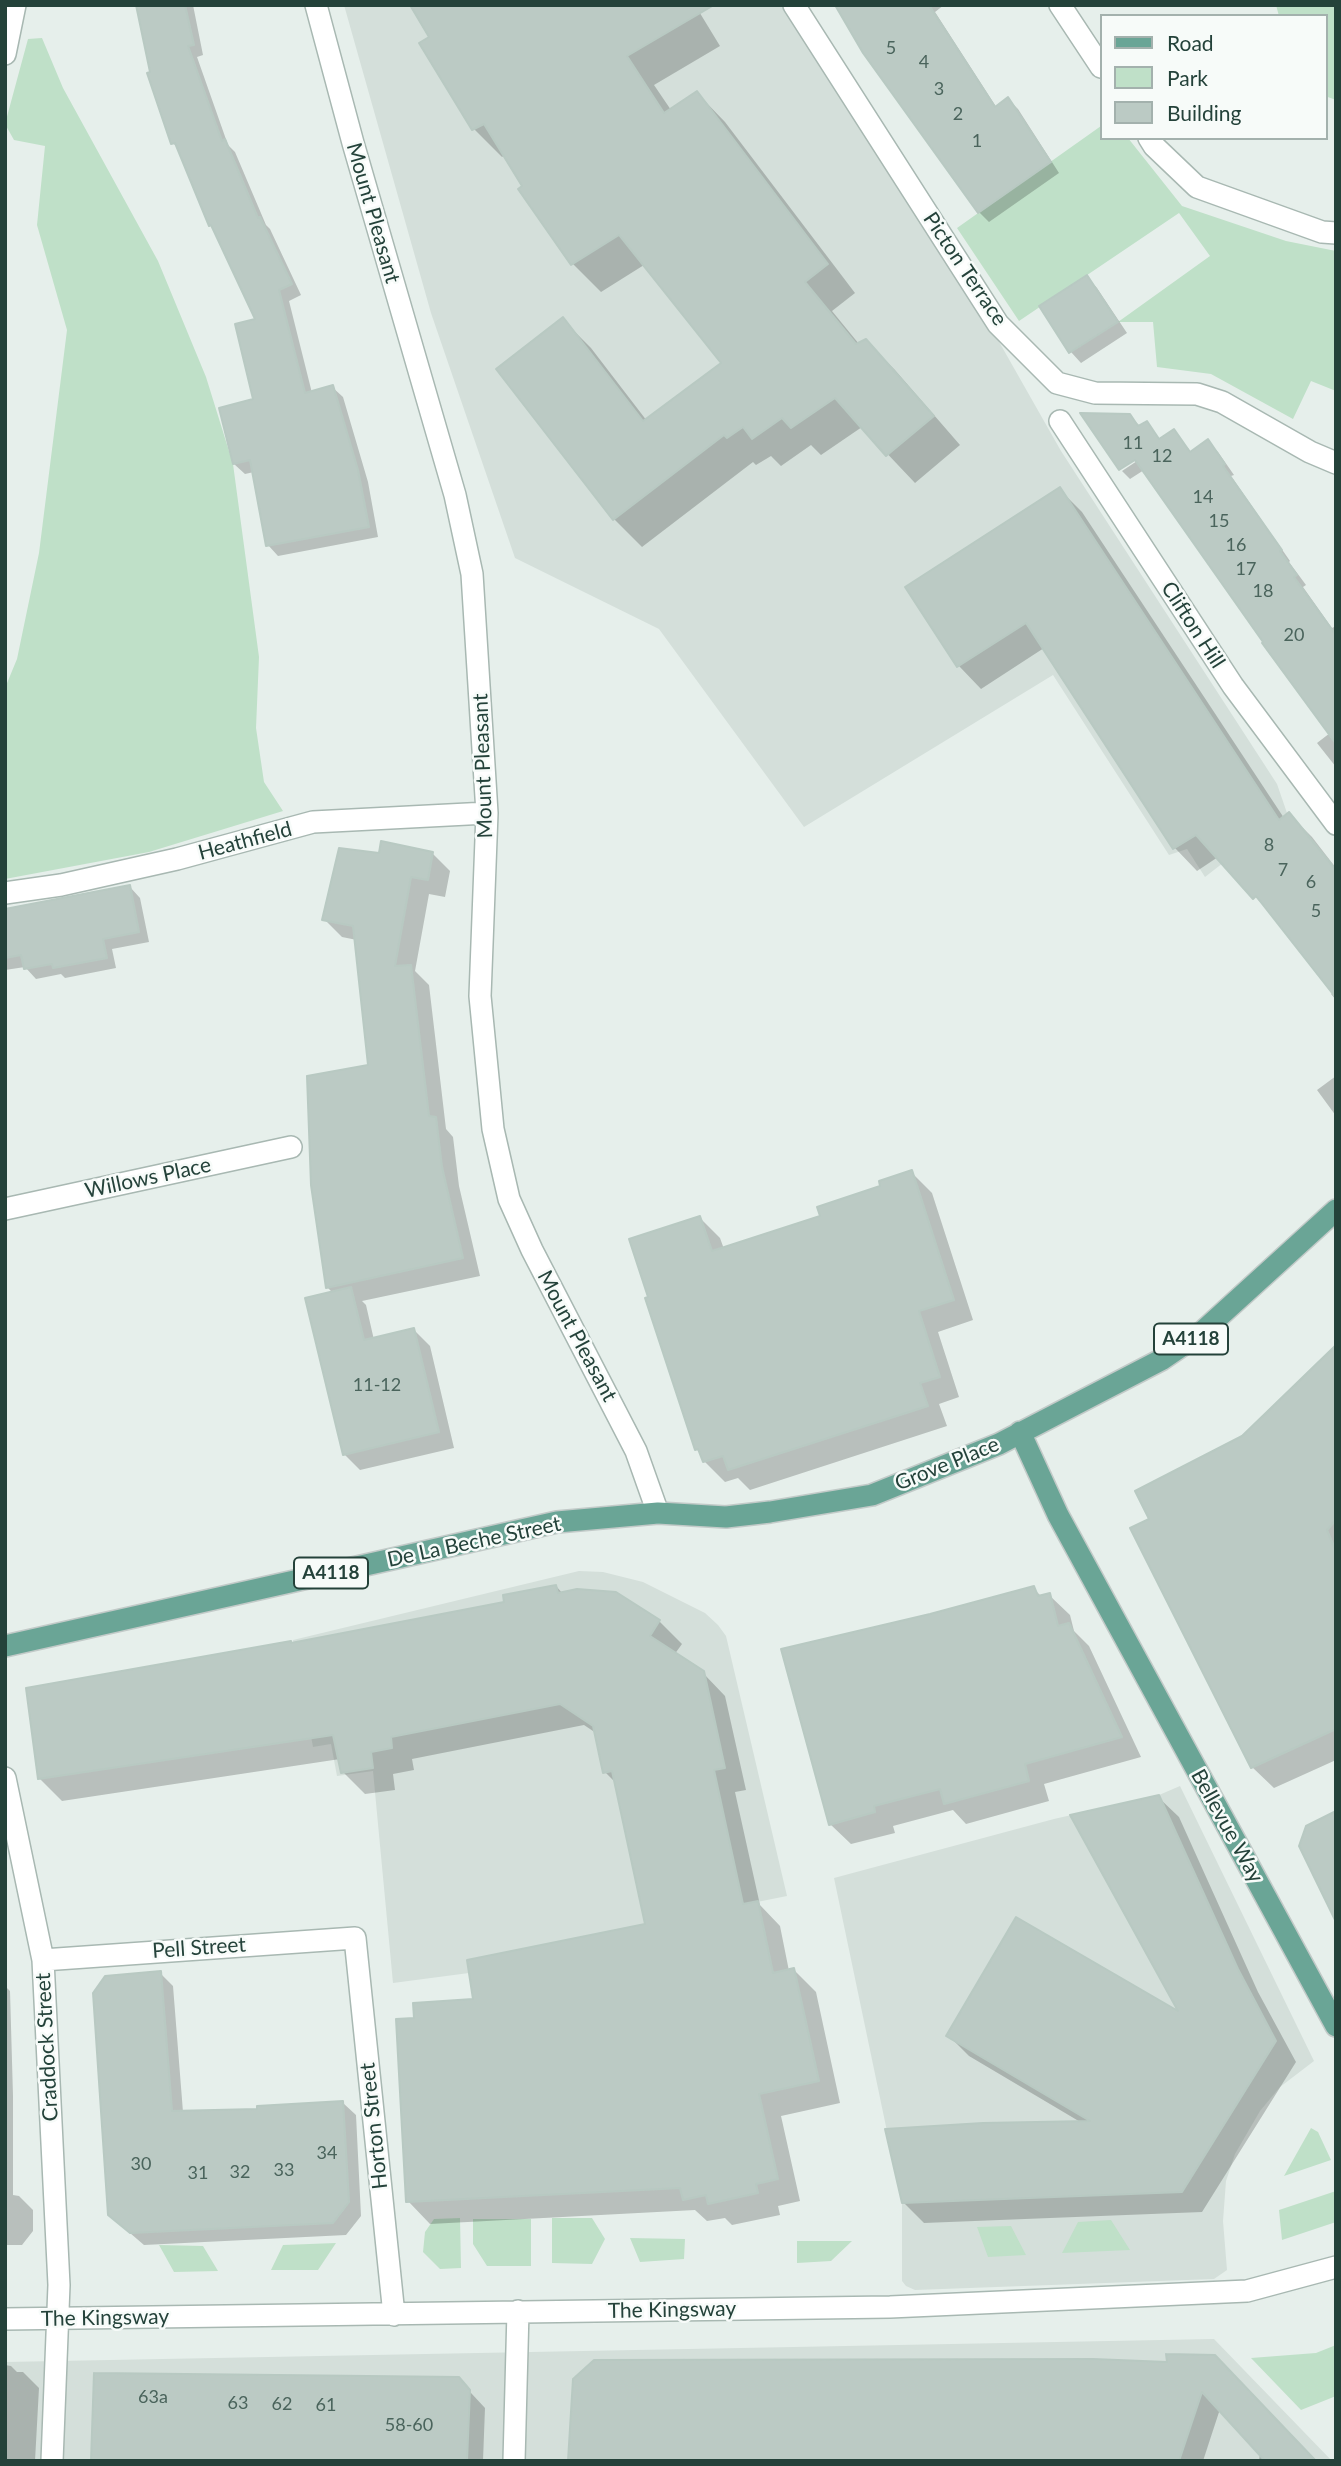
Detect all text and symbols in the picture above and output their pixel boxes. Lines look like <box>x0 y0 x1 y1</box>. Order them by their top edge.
legend <box>1100 14 1327 140</box>
text: Road <box>1167 30 1214 55</box>
house number: 5 <box>886 37 896 59</box>
house number: 4 <box>919 51 929 73</box>
text: Park <box>1167 65 1208 90</box>
house number: 3 <box>934 78 944 100</box>
text: Building <box>1167 100 1242 125</box>
house number: 2 <box>953 103 963 125</box>
house number: 1 <box>972 130 982 152</box>
street label: Mount Pleasant <box>341 140 405 286</box>
street label: Picton Terrace <box>918 207 1012 331</box>
house number: 11 <box>1123 432 1143 454</box>
house number: 12 <box>1152 445 1172 467</box>
house number: 14 <box>1193 486 1213 508</box>
house number: 15 <box>1209 510 1229 532</box>
house number: 16 <box>1226 534 1246 556</box>
house number: 17 <box>1236 558 1256 580</box>
street label: Clifton Hill <box>1156 577 1230 673</box>
house number: 18 <box>1253 580 1273 602</box>
house number: 20 <box>1284 624 1304 646</box>
street label: Mount Pleasant <box>468 693 498 839</box>
street label: Heathfield <box>195 816 295 866</box>
house number: 8 <box>1264 834 1274 856</box>
house number: 7 <box>1278 859 1288 881</box>
house number: 6 <box>1306 871 1316 893</box>
house number: 5 <box>1311 900 1321 922</box>
street label: Willows Place <box>83 1152 213 1204</box>
street label: Mount Pleasant <box>532 1266 622 1406</box>
road number: A4118 <box>1154 1324 1228 1354</box>
house number: 11-12 <box>353 1374 401 1396</box>
street label: Grove Place <box>891 1432 1003 1496</box>
street label: De La Beche Street <box>385 1511 563 1573</box>
road number: A4118 <box>294 1558 368 1588</box>
street label: Bellevue Way <box>1185 1765 1269 1887</box>
street label: Pell Street <box>151 1932 247 1964</box>
street label: Craddock Street <box>31 1972 63 2122</box>
street label: Horton Street <box>355 2062 393 2190</box>
house number: 34 <box>317 2142 337 2164</box>
house number: 30 <box>131 2153 151 2175</box>
house number: 33 <box>274 2159 294 2181</box>
house number: 32 <box>230 2161 250 2183</box>
house number: 31 <box>188 2162 208 2184</box>
street label: The Kingsway <box>608 2296 736 2324</box>
street label: The Kingsway <box>41 2304 169 2332</box>
house number: 63a <box>138 2386 168 2408</box>
house number: 63 <box>228 2392 248 2414</box>
house number: 62 <box>272 2393 292 2415</box>
house number: 61 <box>316 2394 336 2416</box>
house number: 58-60 <box>385 2414 433 2436</box>

